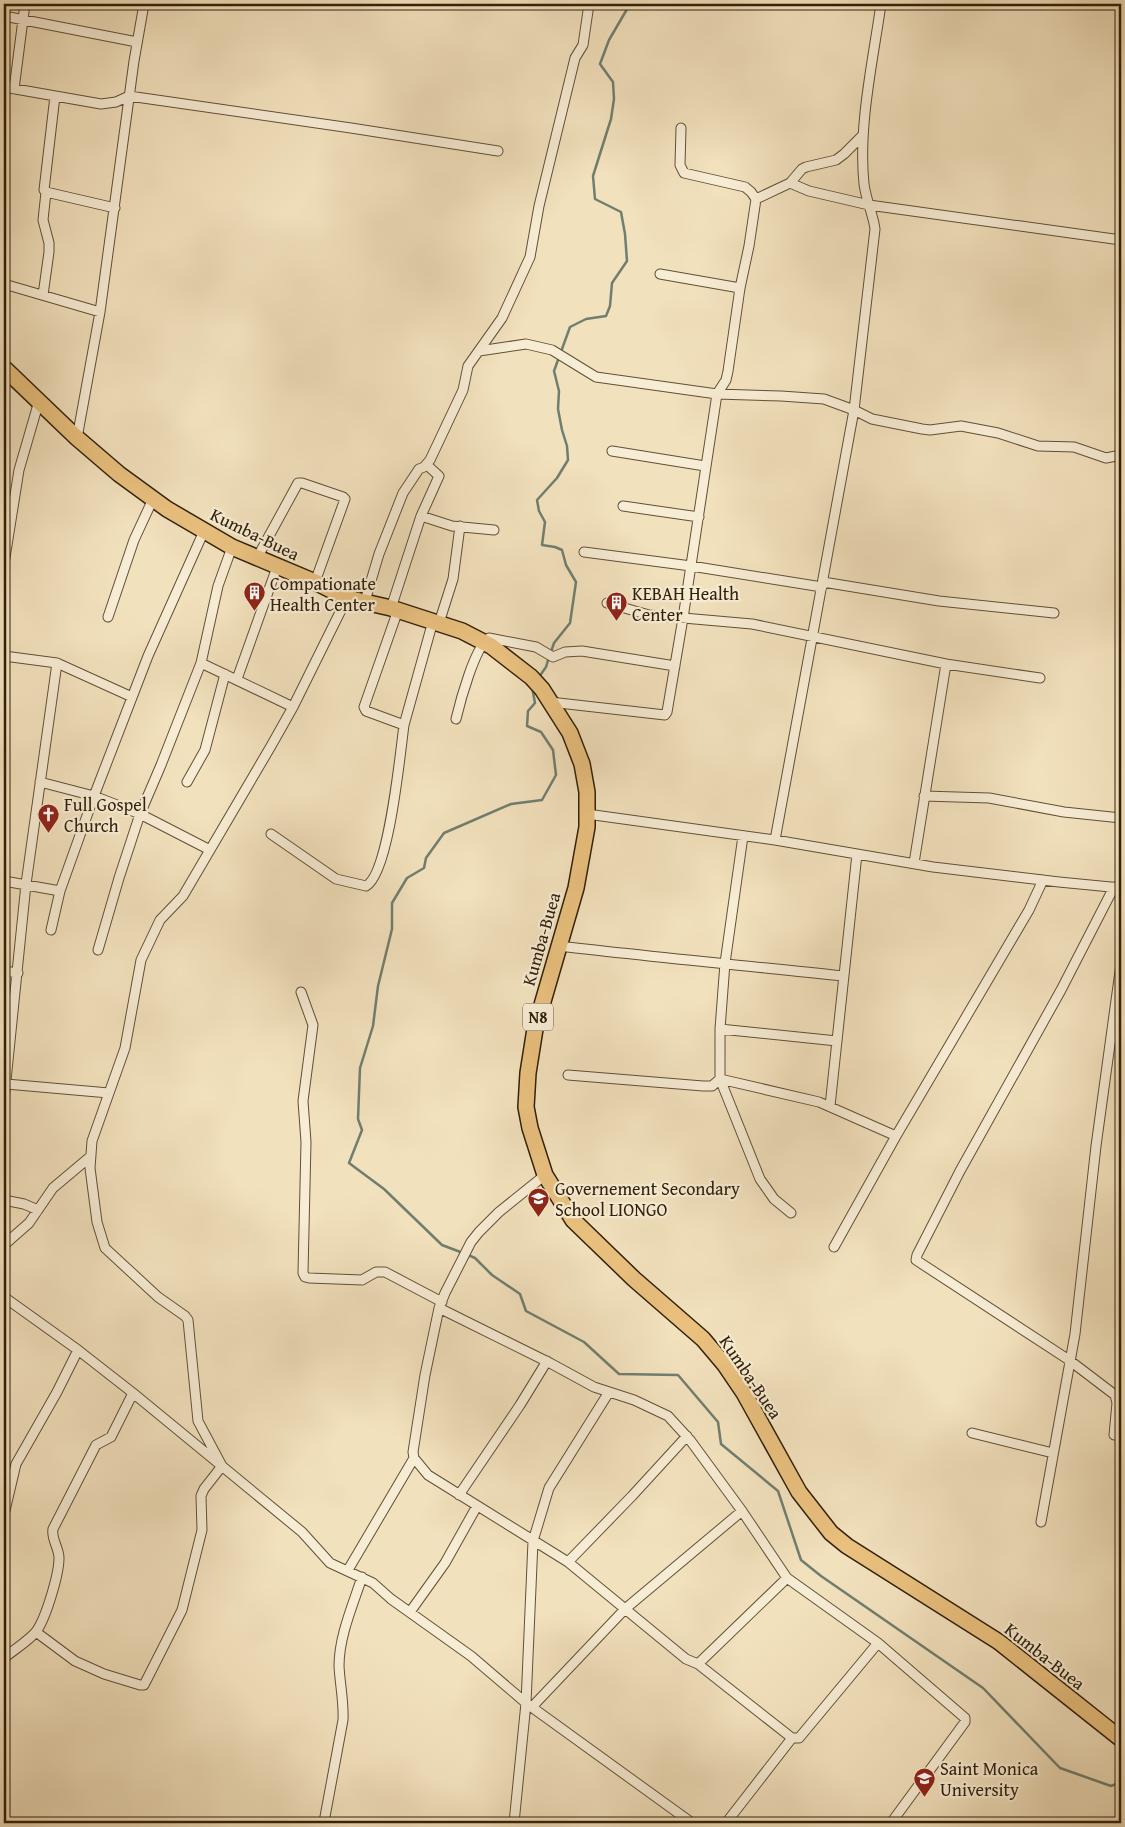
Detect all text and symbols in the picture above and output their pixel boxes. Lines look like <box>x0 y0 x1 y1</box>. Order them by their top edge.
street label: Kumba-Buea <box>206 501 304 567</box>
place label: Compationate Health Center <box>270 570 376 618</box>
place label: KEBAH Health Center <box>632 580 739 628</box>
building icon: Compationate Health Center <box>242 581 266 612</box>
building icon: KEBAH Health Center <box>604 591 628 622</box>
place label: Full Gospel Church <box>64 791 147 839</box>
church icon: Full Gospel Church <box>36 802 60 833</box>
street label: Kumba-Buea <box>515 889 567 989</box>
road number: N8 <box>523 1004 553 1030</box>
place label: Governement Secondary School LIONGO <box>555 1175 740 1223</box>
school or university icon: Governement Secondary School LIONGO <box>527 1186 551 1217</box>
street label: Kumba-Buea <box>713 1330 789 1425</box>
street label: Kumba-Buea <box>999 1616 1092 1696</box>
place label: Saint Monica University <box>940 1755 1039 1803</box>
school or university icon: Saint Monica University <box>912 1766 936 1797</box>

